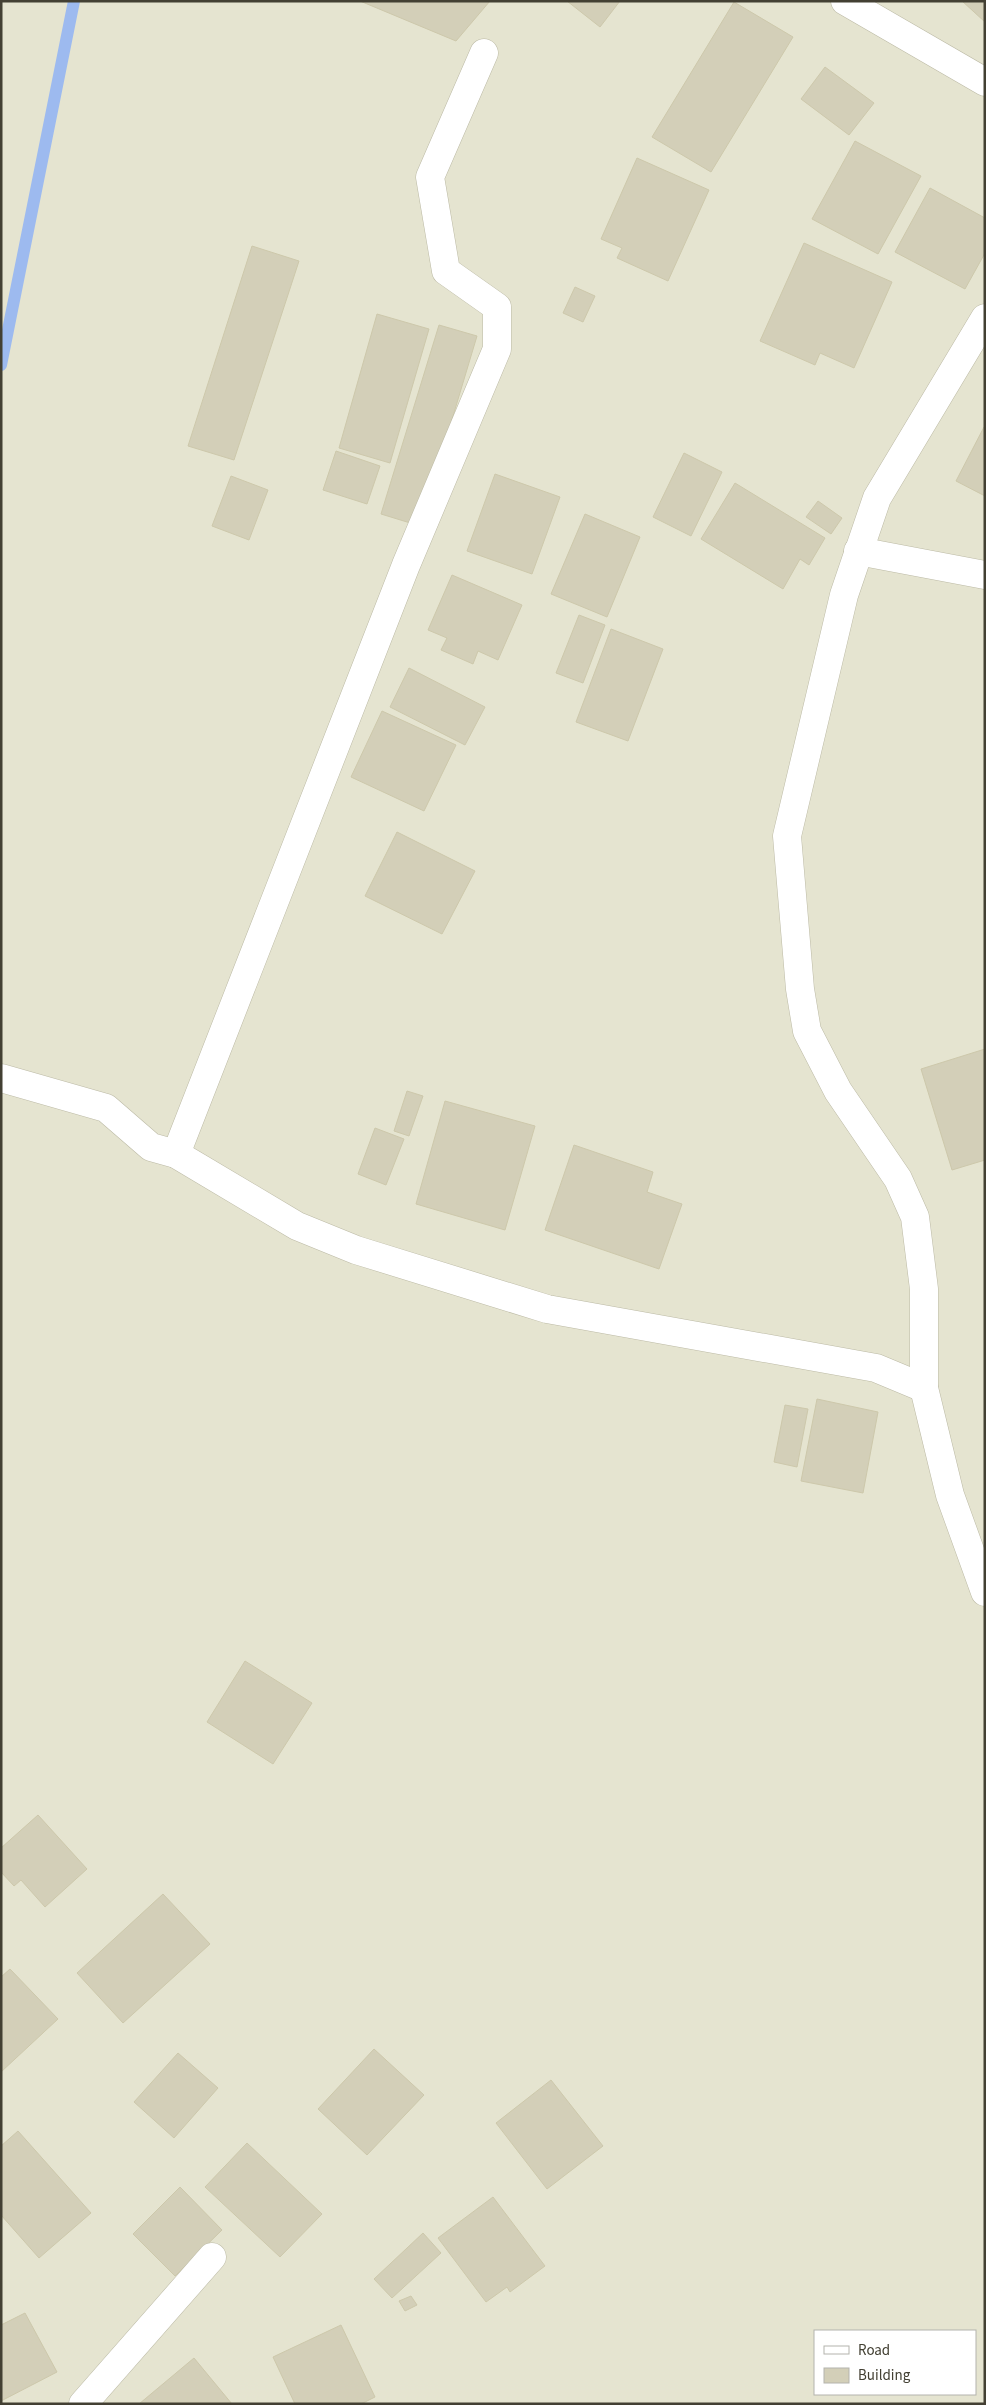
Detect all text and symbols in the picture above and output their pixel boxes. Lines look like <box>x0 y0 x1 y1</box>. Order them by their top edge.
legend <box>814 2330 976 2395</box>
text: Road <box>858 2340 890 2361</box>
text: Building <box>858 2365 911 2386</box>

